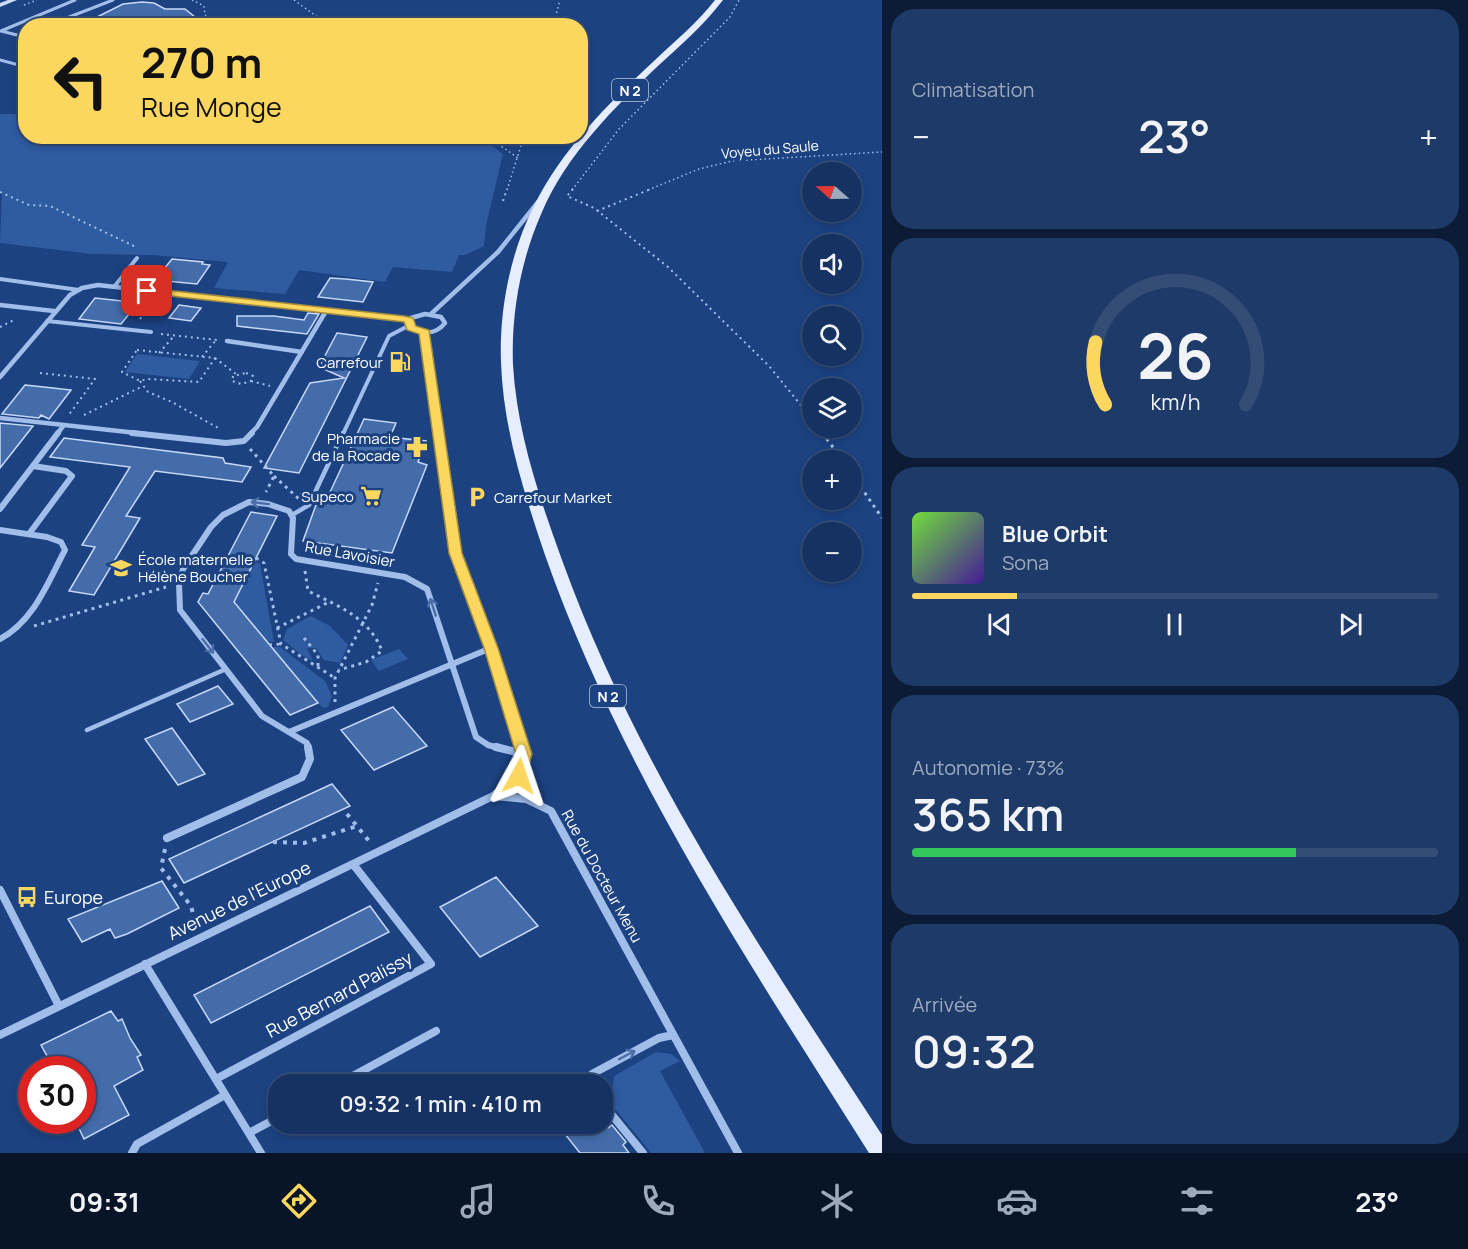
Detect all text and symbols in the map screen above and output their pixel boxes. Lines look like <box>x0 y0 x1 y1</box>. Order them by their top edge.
text: 270 m <box>141 33 262 91</box>
icon: left <box>42 42 120 120</box>
text: Climatisation <box>912 76 1034 103</box>
road number: N 2 <box>612 79 648 101</box>
text: Rue Monge <box>141 88 282 125</box>
text: 23° <box>1138 105 1211 167</box>
text: − <box>912 114 930 159</box>
text: + <box>1419 114 1438 159</box>
street label: Voyeu du Saule <box>721 135 819 163</box>
north arrow <box>802 162 862 222</box>
map controls <box>802 162 862 582</box>
button: sound <box>802 234 862 294</box>
pin <box>121 265 172 316</box>
icon: arrive <box>130 274 163 307</box>
button: search <box>802 306 862 366</box>
text: 26 <box>1137 312 1213 398</box>
fuel station icon: Carrefour <box>388 350 412 374</box>
place label: Carrefour <box>316 352 384 373</box>
button: layers <box>802 378 862 438</box>
text: km/h <box>1150 387 1200 416</box>
place label: Pharmacie de la Rocade <box>312 428 400 466</box>
pharmacy icon: Pharmacie de la Rocade <box>405 435 429 459</box>
button: + <box>802 450 862 510</box>
supermarket icon: Supeco <box>359 484 383 508</box>
parking icon: Carrefour Market <box>465 485 489 509</box>
place label: Supeco <box>301 486 354 507</box>
place label: Carrefour Market <box>494 487 612 508</box>
one-way arrow <box>250 497 270 508</box>
text: Blue Orbit <box>1002 519 1108 549</box>
button: − <box>802 522 862 582</box>
street label: Rue Lavoisier <box>303 536 397 572</box>
place label: École maternelle Hélène Boucher <box>138 549 253 587</box>
text: Sona <box>1002 549 1049 576</box>
school or university icon: École maternelle Hélène Boucher <box>109 556 133 580</box>
one-way arrow <box>427 598 438 617</box>
icon: previous <box>983 608 1016 641</box>
icon: pause <box>1158 608 1191 641</box>
icon: next <box>1334 608 1367 641</box>
one-way arrow <box>202 638 215 654</box>
road number: N 2 <box>590 685 626 707</box>
position arrow <box>487 744 551 808</box>
text: Autonomie · 73% <box>912 754 1065 781</box>
text: 365 km <box>912 783 1064 845</box>
street label: Rue du Docteur Menu <box>557 806 647 946</box>
street label: Avenue de l'Europe <box>163 855 315 945</box>
bus stop icon: Europe <box>15 885 39 909</box>
place label: Europe <box>44 885 103 909</box>
street label: Rue Bernard Palissy <box>262 945 417 1043</box>
text: Arrivée <box>912 991 977 1018</box>
text: 09:32 <box>912 1020 1036 1082</box>
one-way arrow <box>618 1049 636 1060</box>
speed limit sign: 30 <box>18 1056 96 1134</box>
text: 09:32 · 1 min · 410 m <box>339 1089 542 1119</box>
icon: directions <box>278 1180 320 1222</box>
icon: music <box>457 1180 499 1222</box>
icon: phone <box>637 1180 679 1222</box>
icon: climate <box>816 1180 858 1222</box>
icon: car <box>996 1180 1038 1222</box>
icon: filters <box>1176 1180 1218 1222</box>
text: 09:31 <box>69 1183 140 1220</box>
text: 23° <box>1355 1183 1399 1220</box>

